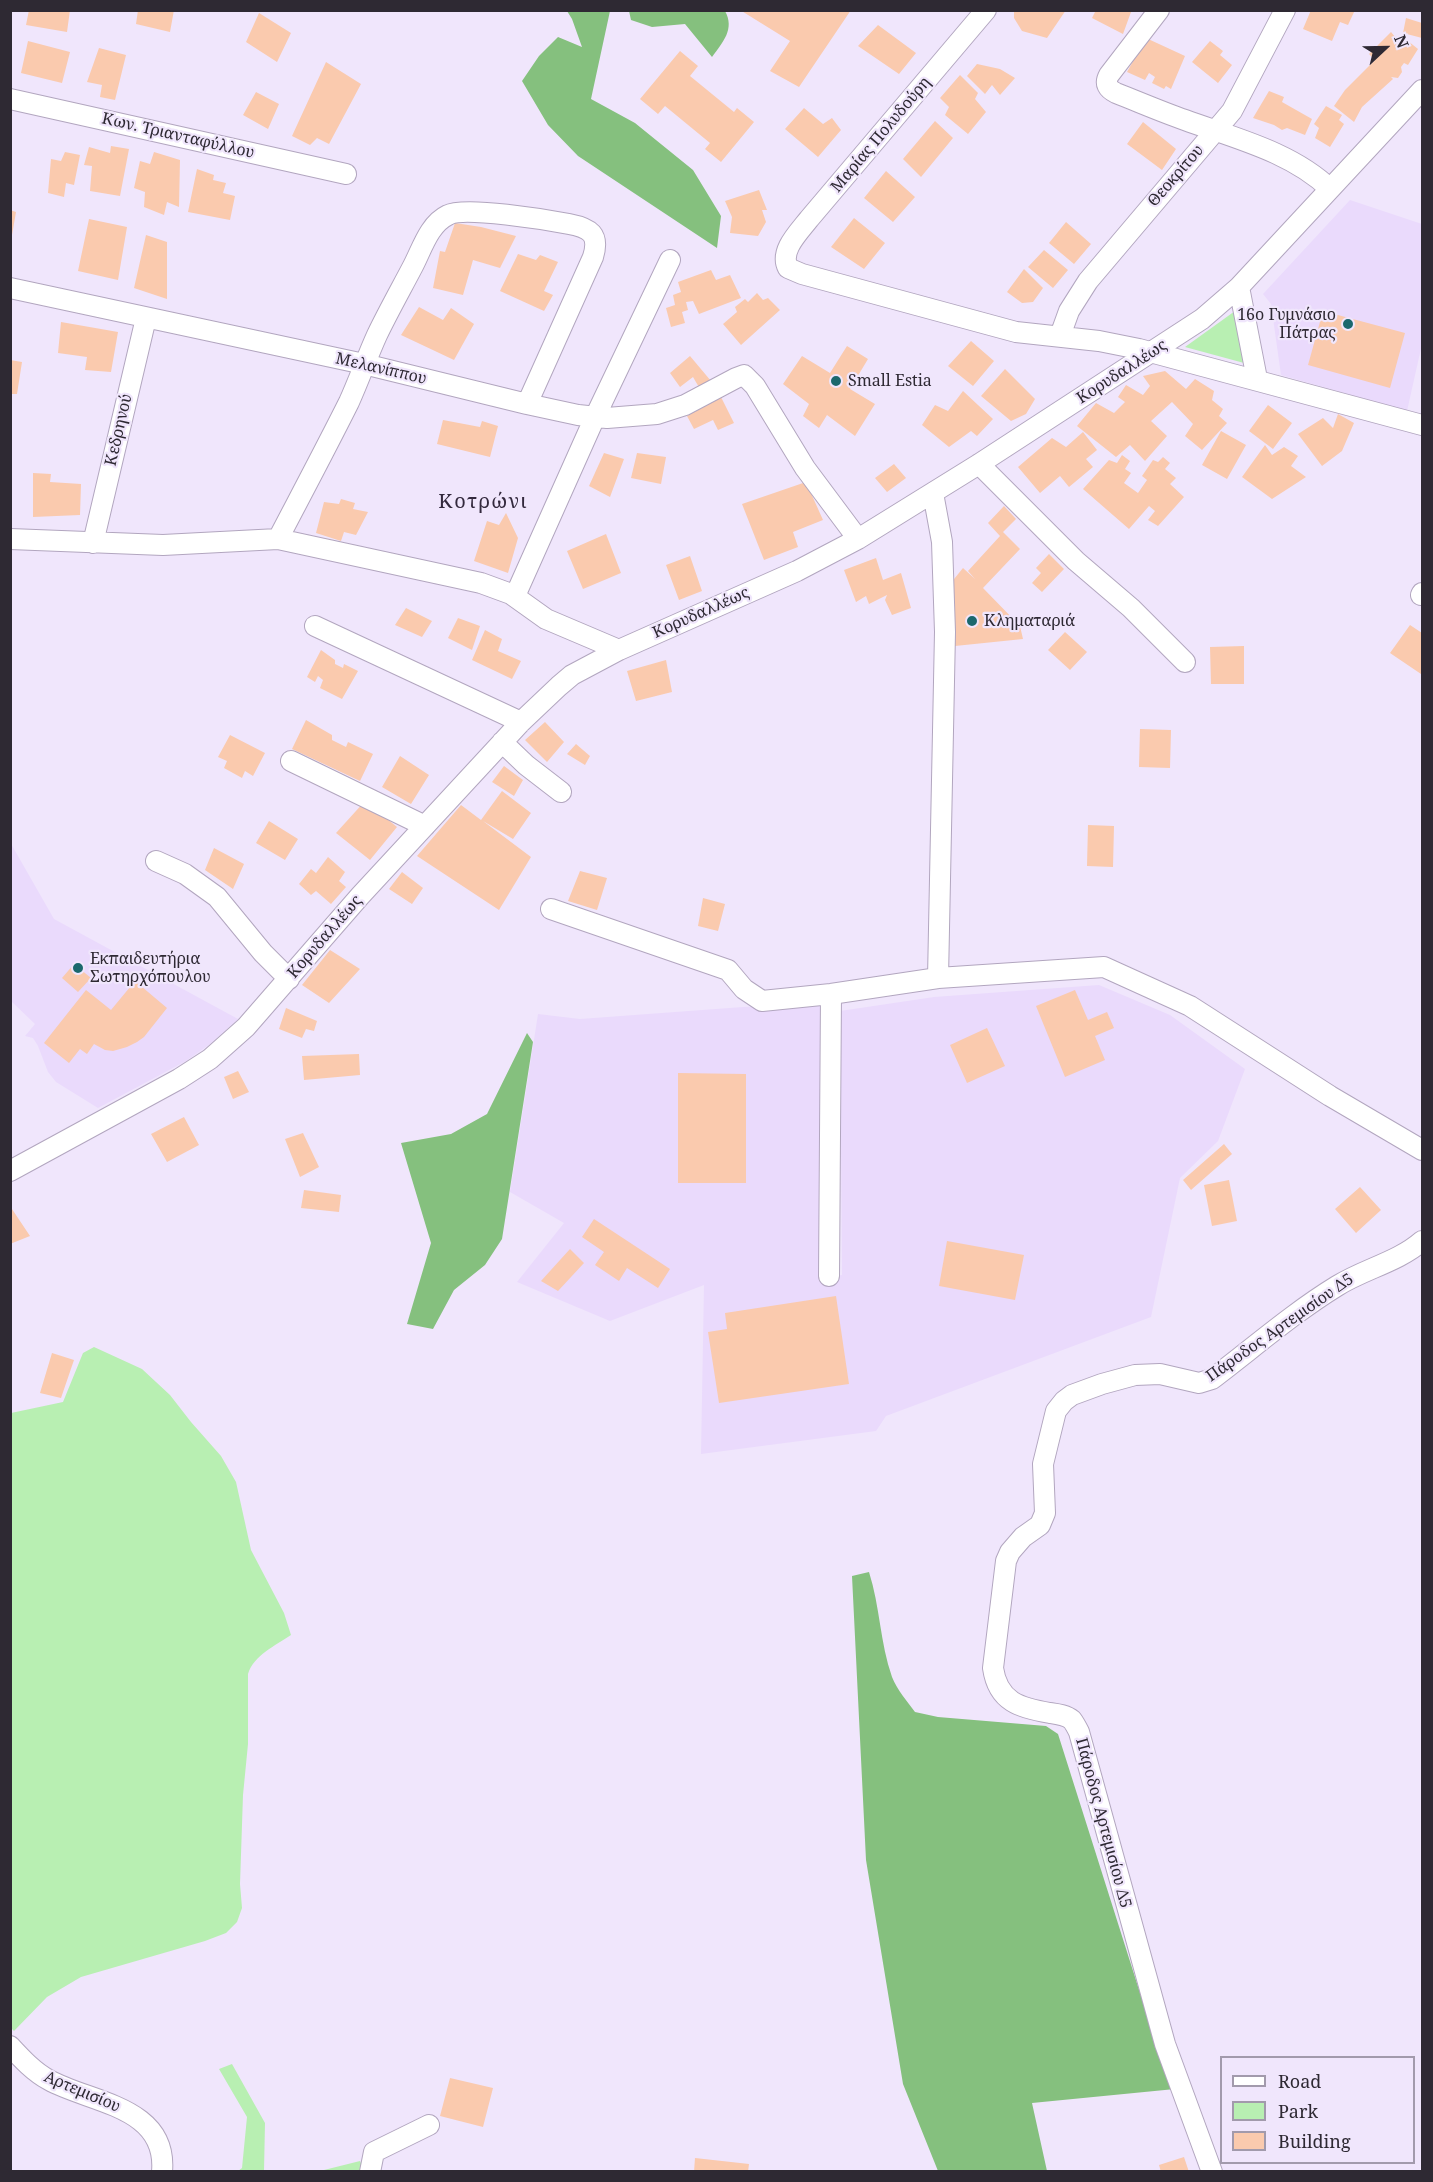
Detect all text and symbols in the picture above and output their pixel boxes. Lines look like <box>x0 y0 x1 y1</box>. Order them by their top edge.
north arrow <box>1355 18 1415 78</box>
text: N <box>1389 31 1414 51</box>
street label: Μαρίας Πολυδούρη <box>827 73 935 197</box>
street label: Κων. Τριανταφύλλου <box>100 109 256 163</box>
street label: Θεοκρίτου <box>1144 141 1208 211</box>
place label: 16ο Γυμνάσιο Πάτρας <box>1237 305 1336 343</box>
marker: 16ο Γυμνάσιο Πάτρας <box>1341 317 1355 331</box>
street label: Κορυδαλλέως <box>1073 336 1171 408</box>
street label: Μελανίππου <box>334 349 428 389</box>
place label: Small Estia <box>848 371 932 391</box>
marker: Small Estia <box>829 374 843 388</box>
street label: Κεδρηνού <box>101 392 137 468</box>
district label: Κοτρώνι <box>438 490 528 514</box>
street label: Κορυδαλλέως <box>650 583 752 643</box>
place label: Κληματαριά <box>984 611 1075 631</box>
marker: Κληματαριά <box>965 614 979 628</box>
street label: Κορυδαλλέως <box>284 892 366 982</box>
place label: Εκπαιδευτήρια Σωτηρχόπουλου <box>90 949 211 987</box>
marker: Εκπαιδευτήρια Σωτηρχόπουλου <box>71 961 85 975</box>
street label: Πάροδος Αρτεμισίου Δ5 <box>1203 1270 1357 1386</box>
street label: Πάροδος Αρτεμισίου Δ5 <box>1071 1736 1135 1910</box>
legend <box>1220 2056 1415 2164</box>
street label: Αρτεμισίου <box>41 2067 123 2117</box>
text: Road <box>1278 2069 1321 2093</box>
text: Park <box>1278 2099 1318 2123</box>
text: Building <box>1278 2129 1351 2153</box>

